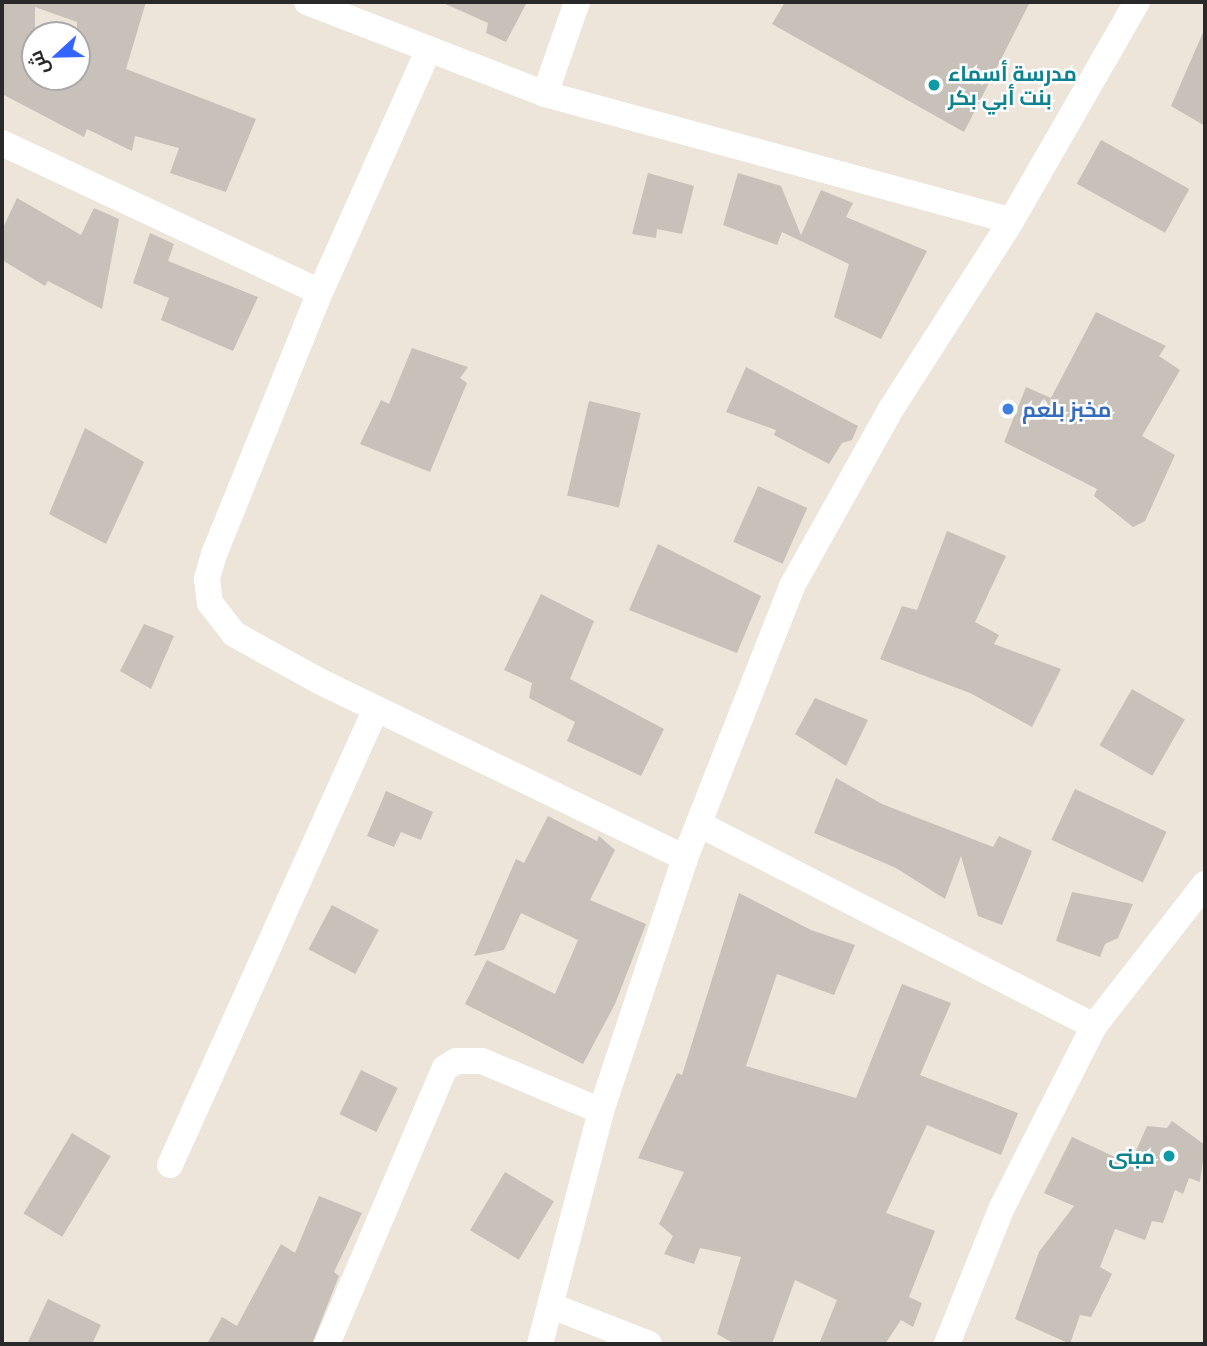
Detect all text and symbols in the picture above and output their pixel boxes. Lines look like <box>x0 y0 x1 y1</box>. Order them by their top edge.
north arrow <box>21 21 91 91</box>
text: ش <box>23 47 54 79</box>
place label: مدرسة أسماء بنت أبي بكر <box>948 60 1077 110</box>
marker: مدرسة أسماء بنت أبي بكر <box>926 77 942 93</box>
place label: مخبز بلعم <box>1022 396 1111 422</box>
marker: مخبز بلعم <box>1000 401 1016 417</box>
place label: مبنى <box>1108 1143 1155 1169</box>
marker: مبنى <box>1161 1148 1177 1164</box>

